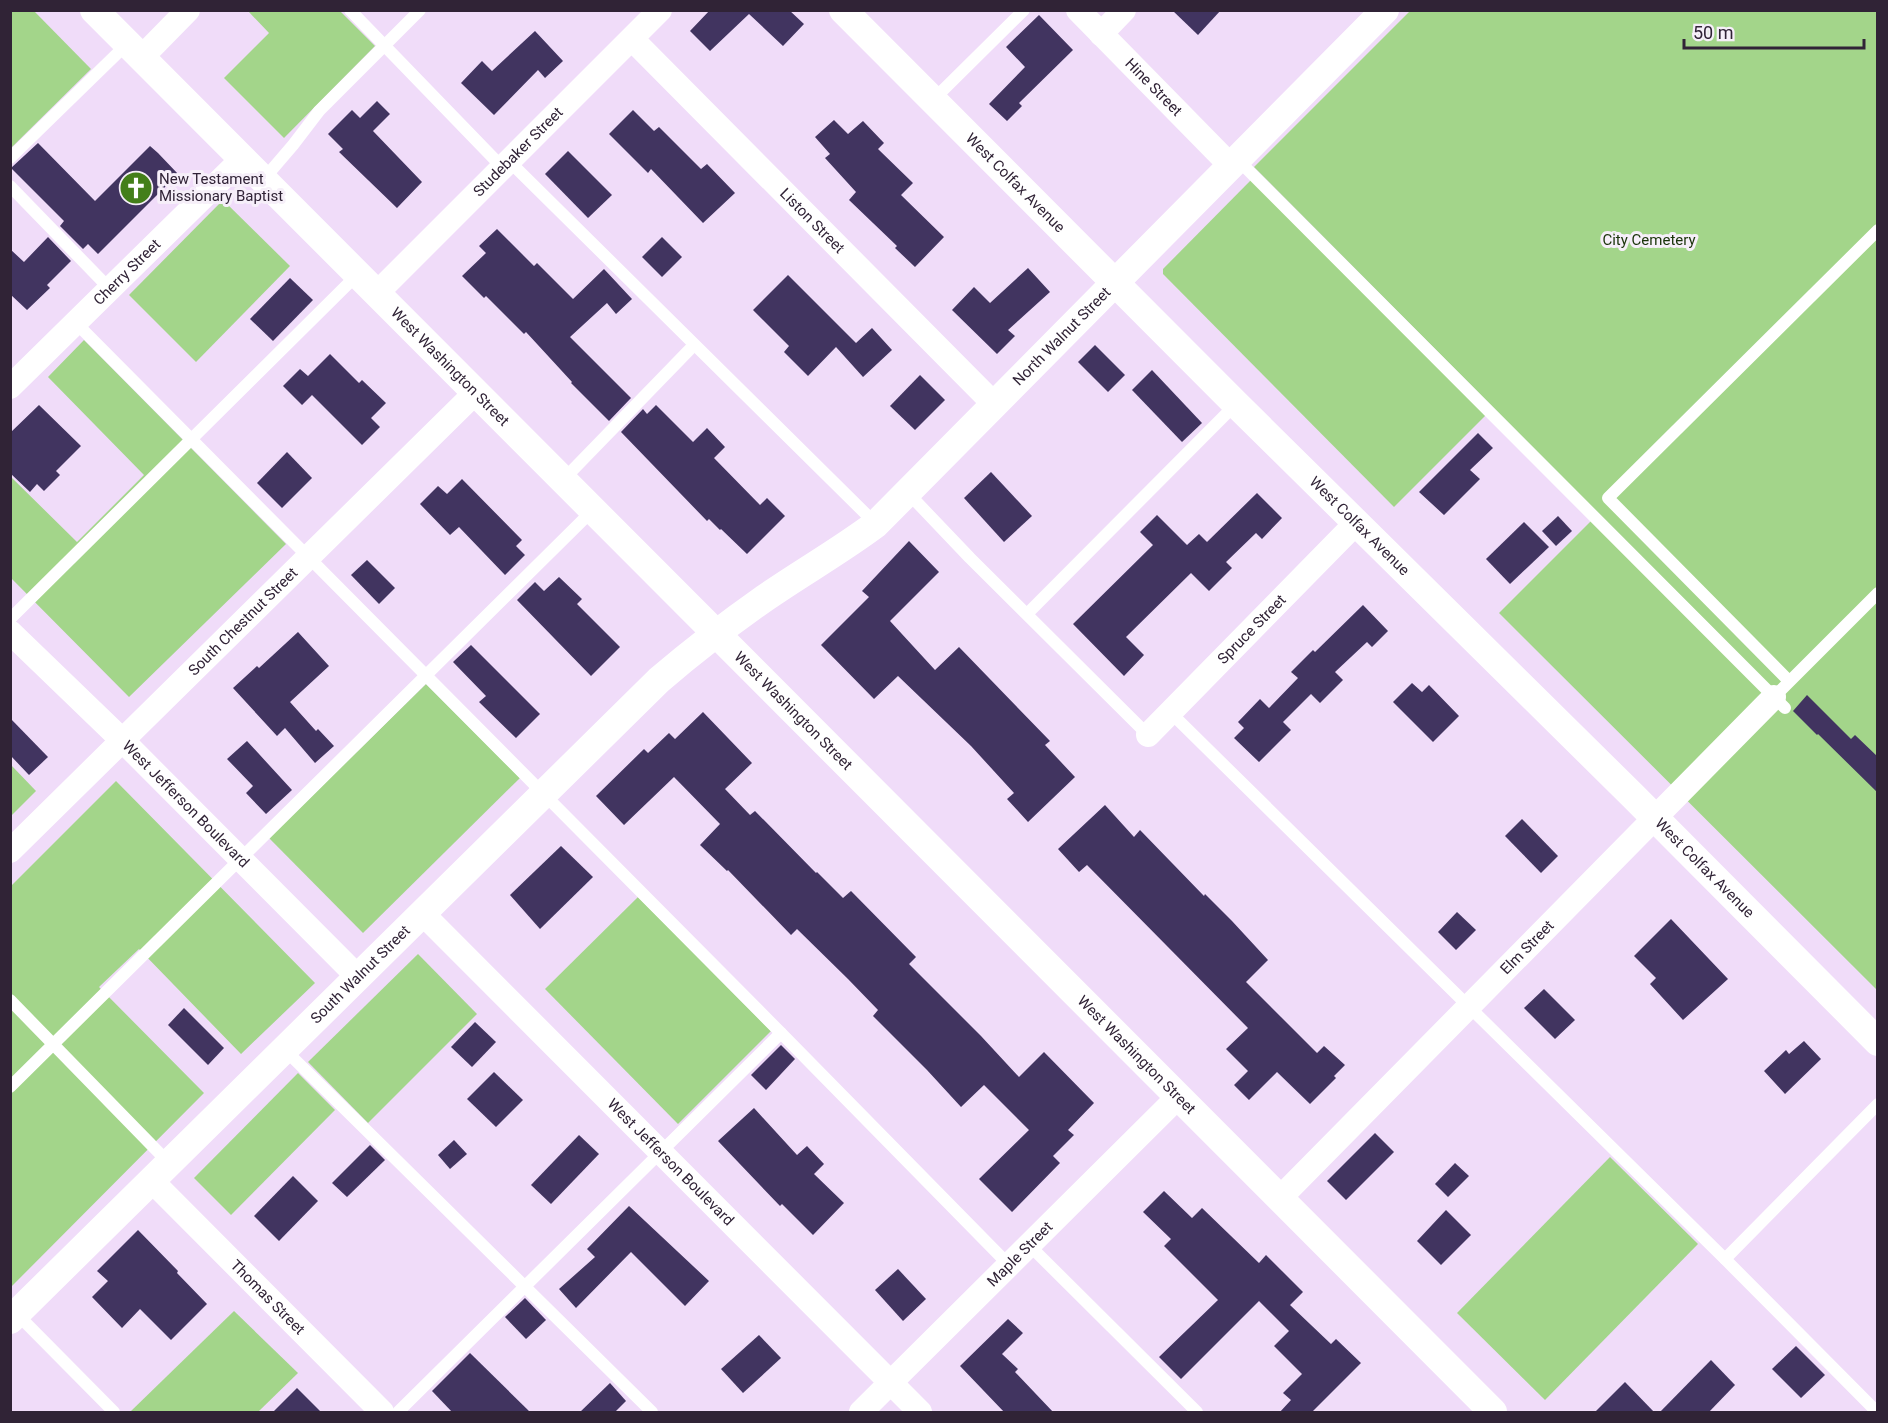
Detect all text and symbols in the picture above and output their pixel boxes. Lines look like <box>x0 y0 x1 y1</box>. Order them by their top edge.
scale bar <box>1684 12 1864 50</box>
text: 50 m <box>1693 22 1733 43</box>
street label: Hine Street <box>1121 54 1186 120</box>
street label: Studebaker Street <box>470 103 567 200</box>
street label: West Colfax Avenue <box>962 129 1069 236</box>
church icon: New Testament Missionary Baptist <box>118 170 154 206</box>
place label: New Testament Missionary Baptist <box>159 170 283 205</box>
street label: Liston Street <box>776 184 848 257</box>
park label: City Cemetery <box>1602 231 1696 249</box>
street label: Cherry Street <box>90 235 164 309</box>
street label: North Walnut Street <box>1009 283 1114 389</box>
street label: West Washington Street <box>387 304 513 430</box>
street label: West Colfax Avenue <box>1306 473 1413 579</box>
street label: South Chestnut Street <box>185 564 301 679</box>
street label: Spruce Street <box>1214 591 1290 668</box>
street label: West Washington Street <box>730 648 856 774</box>
street label: West Jefferson Boulevard <box>119 737 253 871</box>
street label: West Colfax Avenue <box>1651 814 1758 922</box>
street label: Elm Street <box>1497 917 1558 978</box>
street label: South Walnut Street <box>307 922 414 1027</box>
street label: West Washington Street <box>1074 992 1200 1118</box>
street label: West Jefferson Boulevard <box>604 1095 738 1229</box>
street label: Maple Street <box>984 1218 1056 1290</box>
street label: Thomas Street <box>227 1256 309 1338</box>

